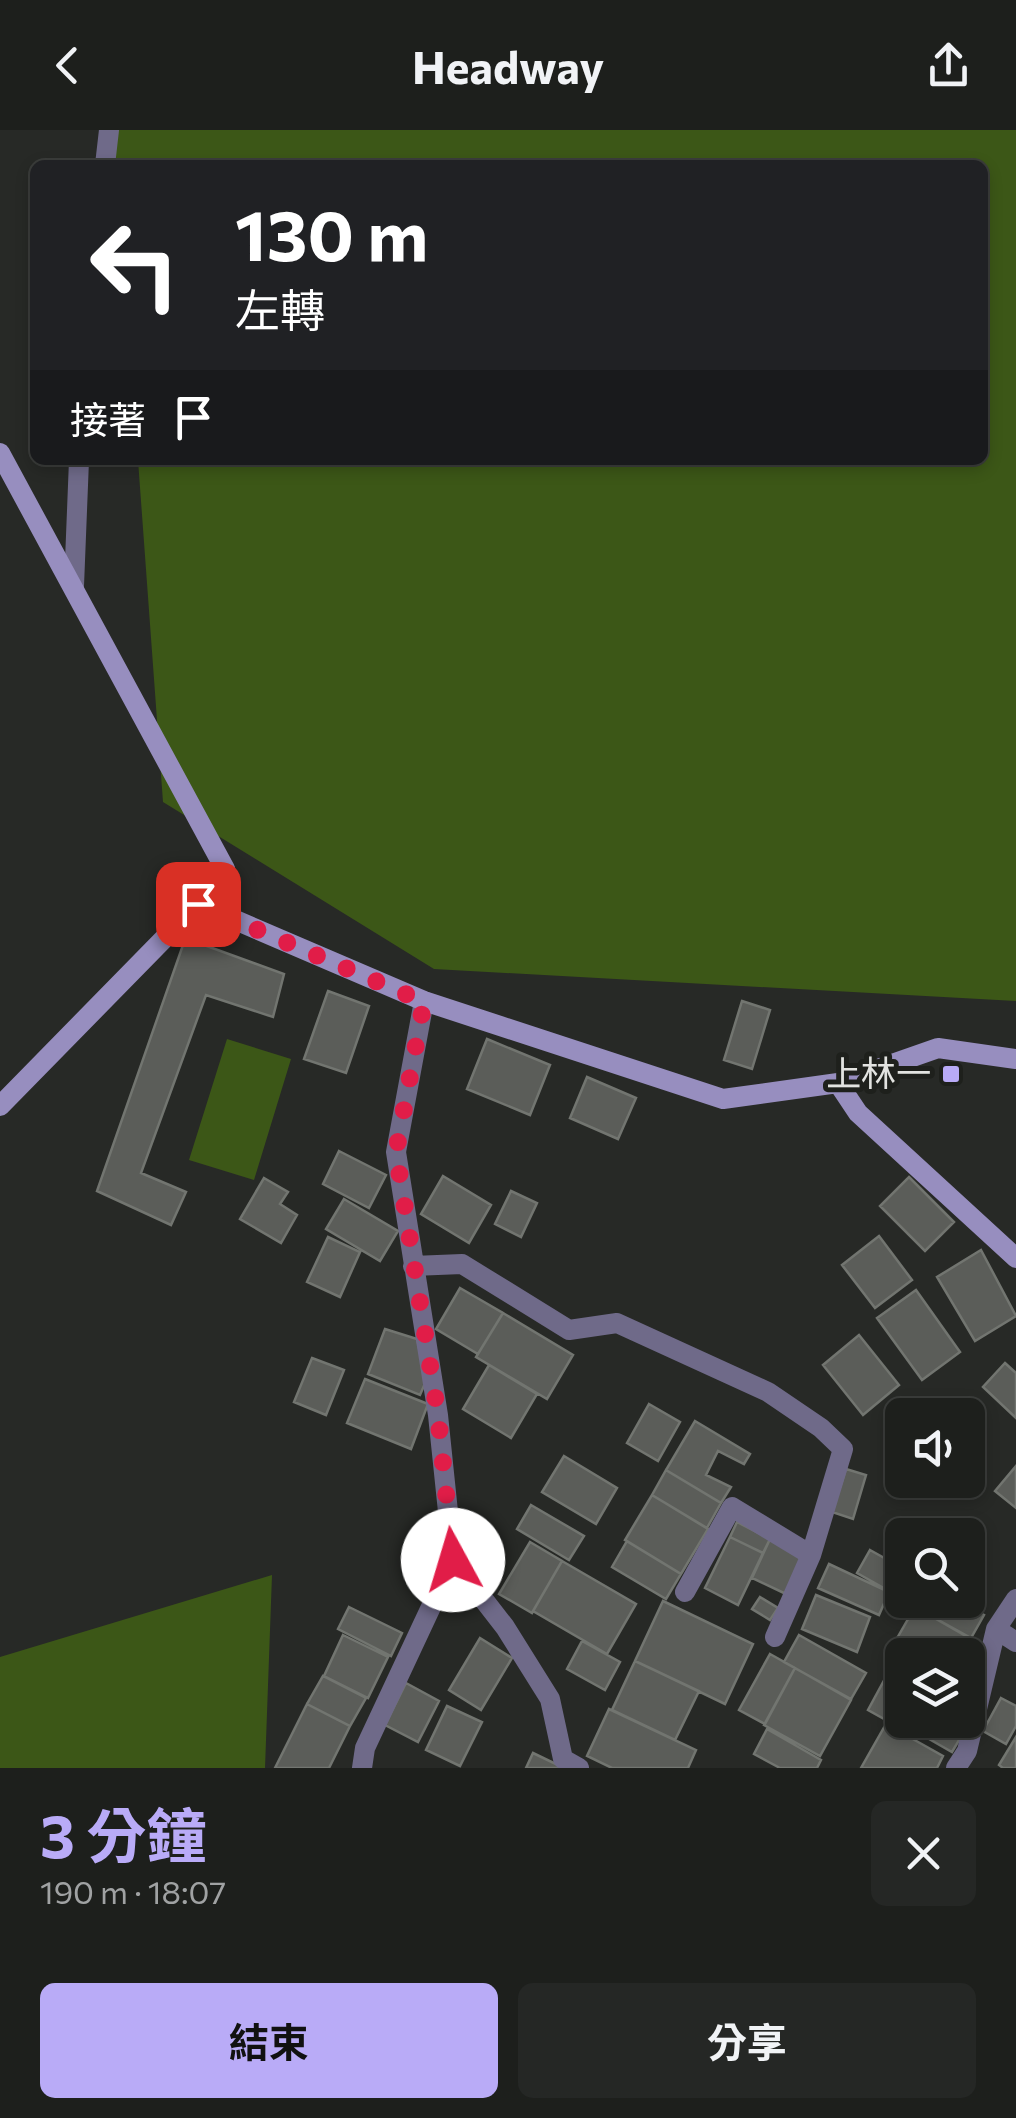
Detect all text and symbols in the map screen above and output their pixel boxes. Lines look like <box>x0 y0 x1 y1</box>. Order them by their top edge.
icon: back <box>40 38 95 93</box>
text: Headway <box>412 38 604 93</box>
icon: share <box>921 38 976 93</box>
text: 130 m <box>235 190 428 275</box>
icon: left <box>70 200 200 330</box>
text: 左轉 <box>235 281 325 336</box>
icon: arrive <box>166 390 221 445</box>
text: 接著 <box>70 395 146 442</box>
pin <box>156 862 241 947</box>
icon: arrive <box>171 877 226 932</box>
place label: 上林一 <box>826 1050 931 1093</box>
marker: 上林一 <box>940 1063 962 1085</box>
map controls <box>885 1398 985 1738</box>
button: sound <box>885 1398 985 1498</box>
position arrow <box>401 1508 505 1612</box>
button: search <box>885 1518 985 1618</box>
button: layers <box>885 1638 985 1738</box>
text: 3 分鐘 <box>40 1797 206 1870</box>
button: close <box>871 1801 976 1906</box>
text: 190 m · 18:07 <box>40 1871 226 1911</box>
button: 結束 <box>40 1983 498 2098</box>
button: 分享 <box>518 1983 976 2098</box>

